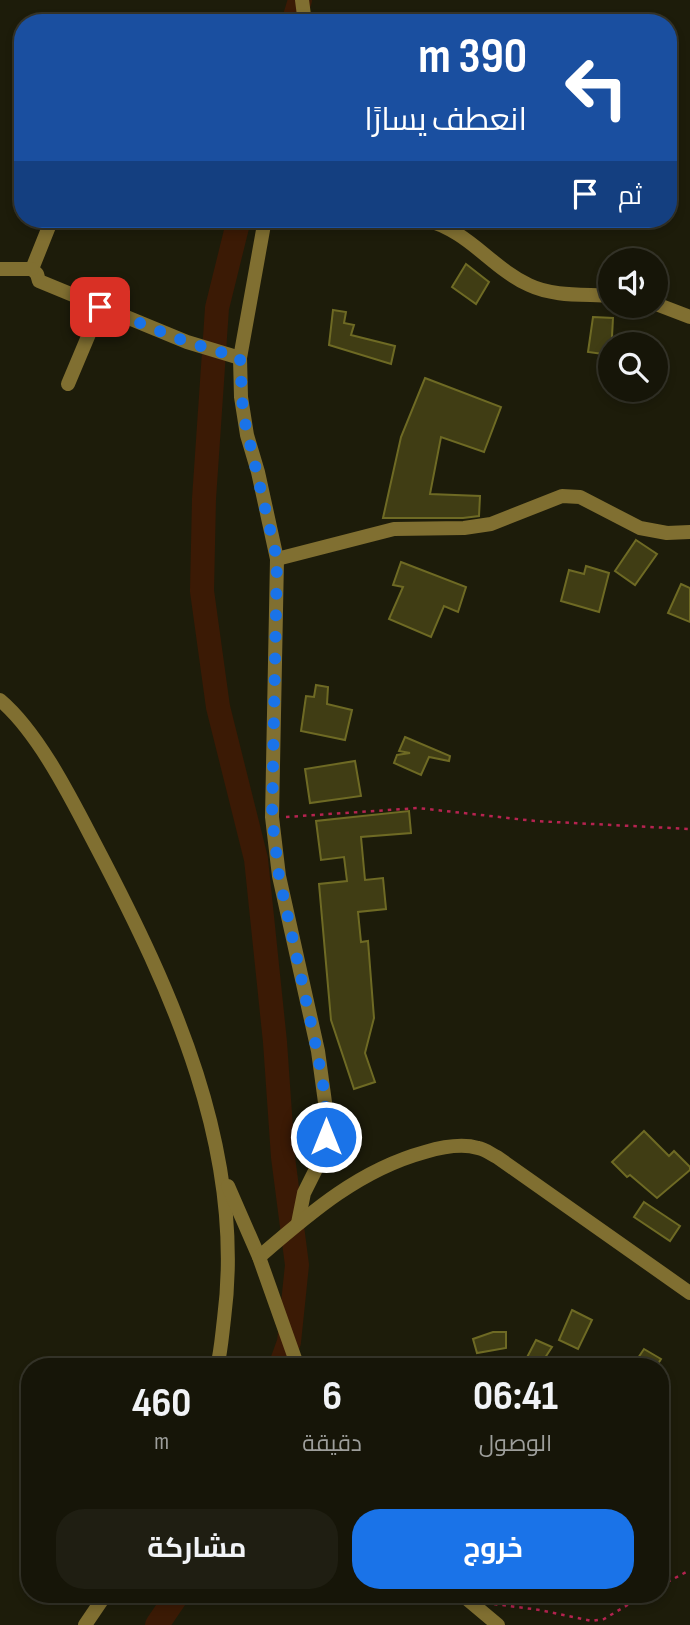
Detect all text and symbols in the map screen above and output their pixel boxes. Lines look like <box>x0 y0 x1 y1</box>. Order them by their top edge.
text: 390 m <box>418 28 527 87</box>
icon: left <box>551 42 642 133</box>
text: انعطف يسارًا <box>364 101 527 140</box>
icon: arrive <box>566 175 604 213</box>
text: ثم <box>618 181 642 212</box>
map controls <box>598 248 668 402</box>
button: sound <box>598 248 668 318</box>
pin <box>70 277 130 337</box>
icon: arrive <box>81 288 119 326</box>
button: search <box>598 332 668 402</box>
position arrow <box>289 1100 363 1174</box>
text: 6 <box>322 1371 342 1422</box>
text: 06:41 <box>473 1371 558 1422</box>
text: 460 <box>132 1378 191 1429</box>
text: m <box>154 1428 169 1456</box>
text: دقيقة <box>302 1430 362 1458</box>
text: الوصول <box>479 1430 552 1458</box>
button: مشاركة <box>56 1509 338 1589</box>
button: خروج <box>352 1509 634 1589</box>

